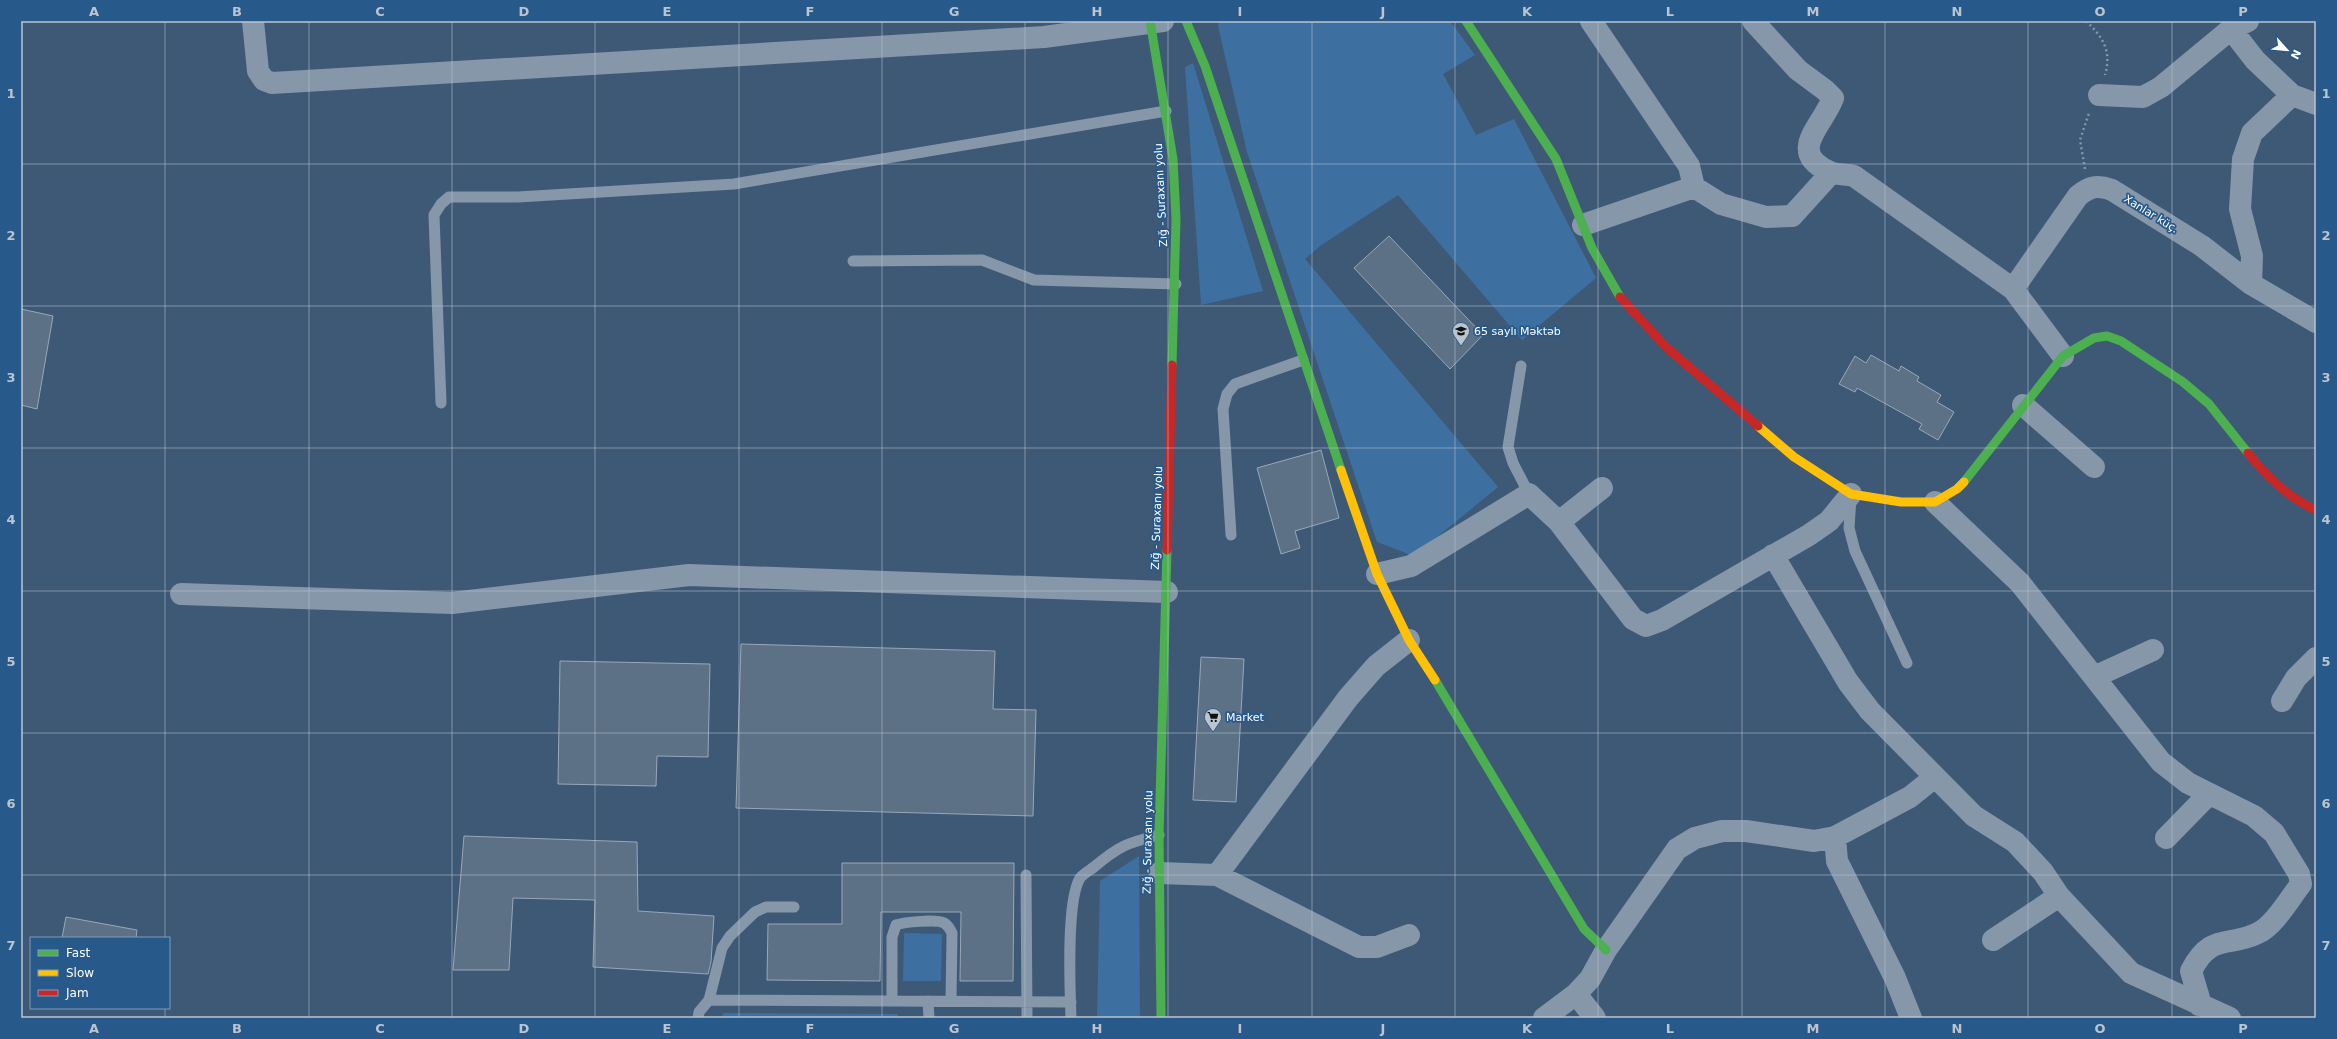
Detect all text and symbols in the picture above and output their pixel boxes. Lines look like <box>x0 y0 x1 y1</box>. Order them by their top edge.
text: A <box>89 4 99 19</box>
text: B <box>232 4 242 19</box>
text: C <box>375 4 385 19</box>
text: D <box>519 4 530 19</box>
text: E <box>663 4 671 19</box>
text: F <box>806 4 814 19</box>
text: G <box>949 4 959 19</box>
text: H <box>1092 4 1102 19</box>
text: I <box>1238 4 1242 19</box>
text: J <box>1380 4 1385 19</box>
text: K <box>1522 4 1533 19</box>
text: L <box>1666 4 1674 19</box>
text: M <box>1807 4 1819 19</box>
text: N <box>1952 4 1962 19</box>
text: O <box>2094 4 2106 19</box>
text: P <box>2238 4 2248 19</box>
north arrow <box>2267 30 2307 70</box>
text: N <box>2288 47 2303 61</box>
text: 1 <box>6 86 16 101</box>
text: 1 <box>2321 86 2331 101</box>
street label: Zığ - Suraxanı yolu <box>1152 143 1170 247</box>
street label: Xanlar küç. <box>2121 192 2181 236</box>
text: 2 <box>6 228 16 243</box>
text: 2 <box>2321 228 2331 243</box>
school or university icon: 65 saylı Məktəb <box>1451 321 1471 346</box>
place label: 65 saylı Məktəb <box>1474 325 1561 338</box>
text: 3 <box>6 370 16 385</box>
text: 3 <box>2321 370 2331 385</box>
street label: Zığ - Suraxanı yolu <box>1149 466 1165 570</box>
text: 4 <box>6 512 16 527</box>
text: 4 <box>2321 512 2331 527</box>
text: 5 <box>6 654 16 669</box>
text: 5 <box>2321 654 2331 669</box>
supermarket icon: Market <box>1203 707 1223 732</box>
place label: Market <box>1226 711 1264 724</box>
street label: Zığ - Suraxanı yolu <box>1141 790 1155 894</box>
text: 6 <box>6 796 16 811</box>
text: 6 <box>2321 796 2331 811</box>
legend <box>30 937 170 1009</box>
text: 7 <box>6 938 16 953</box>
text: 7 <box>2321 938 2331 953</box>
text: Fast <box>66 946 90 960</box>
text: Slow <box>66 966 94 980</box>
text: Jam <box>65 986 89 1000</box>
text: A <box>89 1021 99 1036</box>
text: B <box>232 1021 242 1036</box>
text: C <box>375 1021 385 1036</box>
text: D <box>519 1021 530 1036</box>
text: E <box>663 1021 671 1036</box>
text: F <box>806 1021 814 1036</box>
text: G <box>949 1021 959 1036</box>
text: H <box>1092 1021 1102 1036</box>
text: I <box>1238 1021 1242 1036</box>
text: J <box>1380 1021 1385 1036</box>
text: K <box>1522 1021 1533 1036</box>
text: L <box>1666 1021 1674 1036</box>
text: M <box>1807 1021 1819 1036</box>
text: N <box>1952 1021 1962 1036</box>
text: O <box>2094 1021 2106 1036</box>
text: P <box>2238 1021 2248 1036</box>

